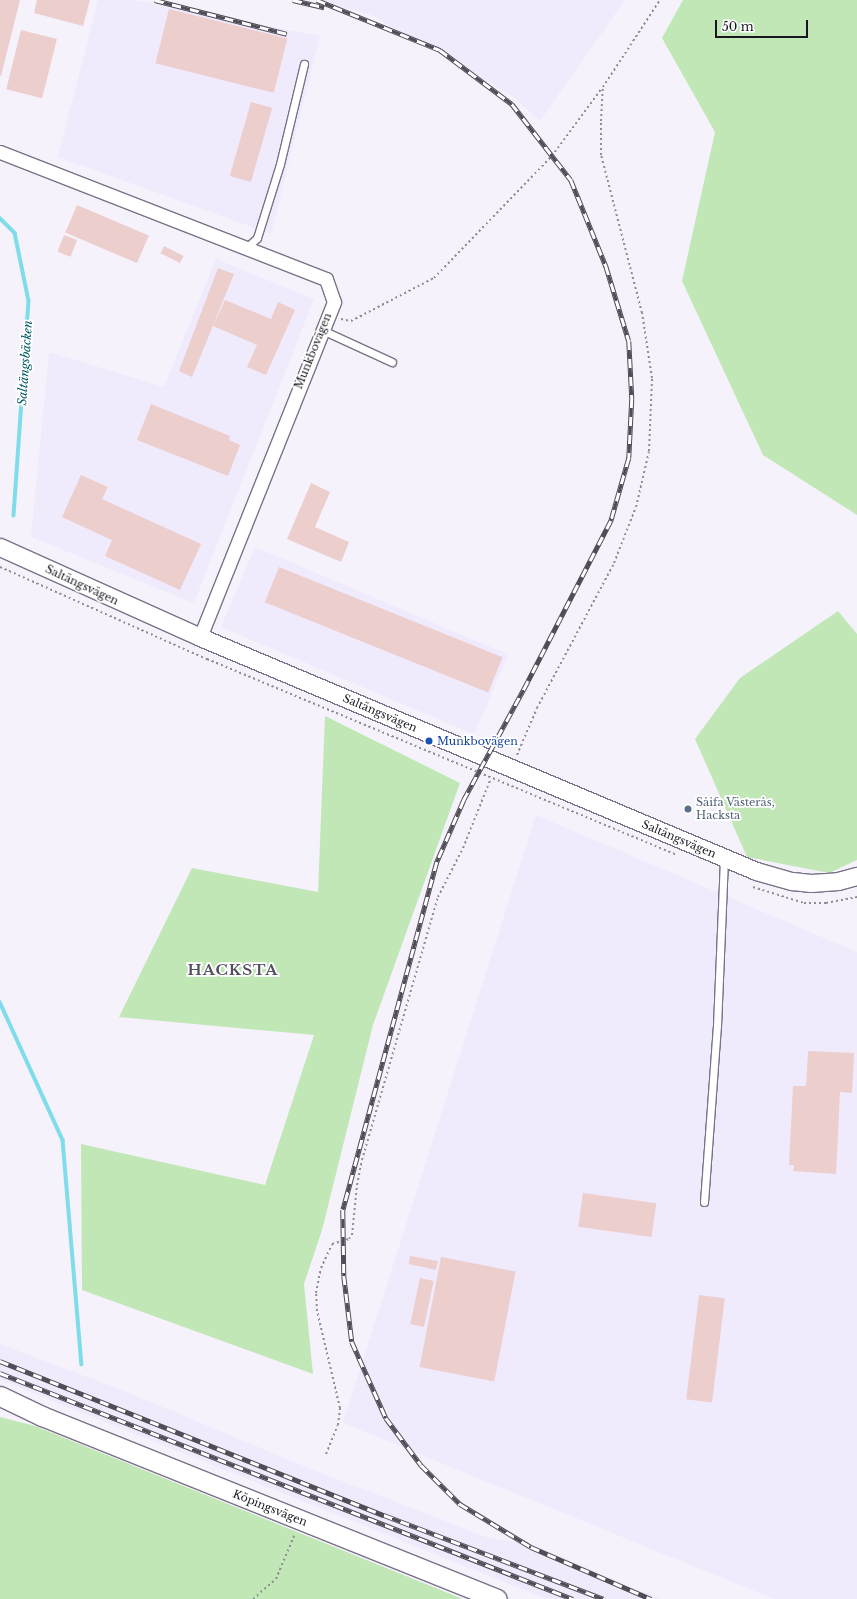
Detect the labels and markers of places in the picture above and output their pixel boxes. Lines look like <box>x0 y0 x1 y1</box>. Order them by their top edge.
place label: Munkbovägen <box>437 734 518 748</box>
marker: Munkbovägen <box>424 736 434 746</box>
place label: Såifa Västerås, Hacksta <box>696 796 775 822</box>
marker: Såifa Västerås, Hacksta <box>683 804 693 814</box>

